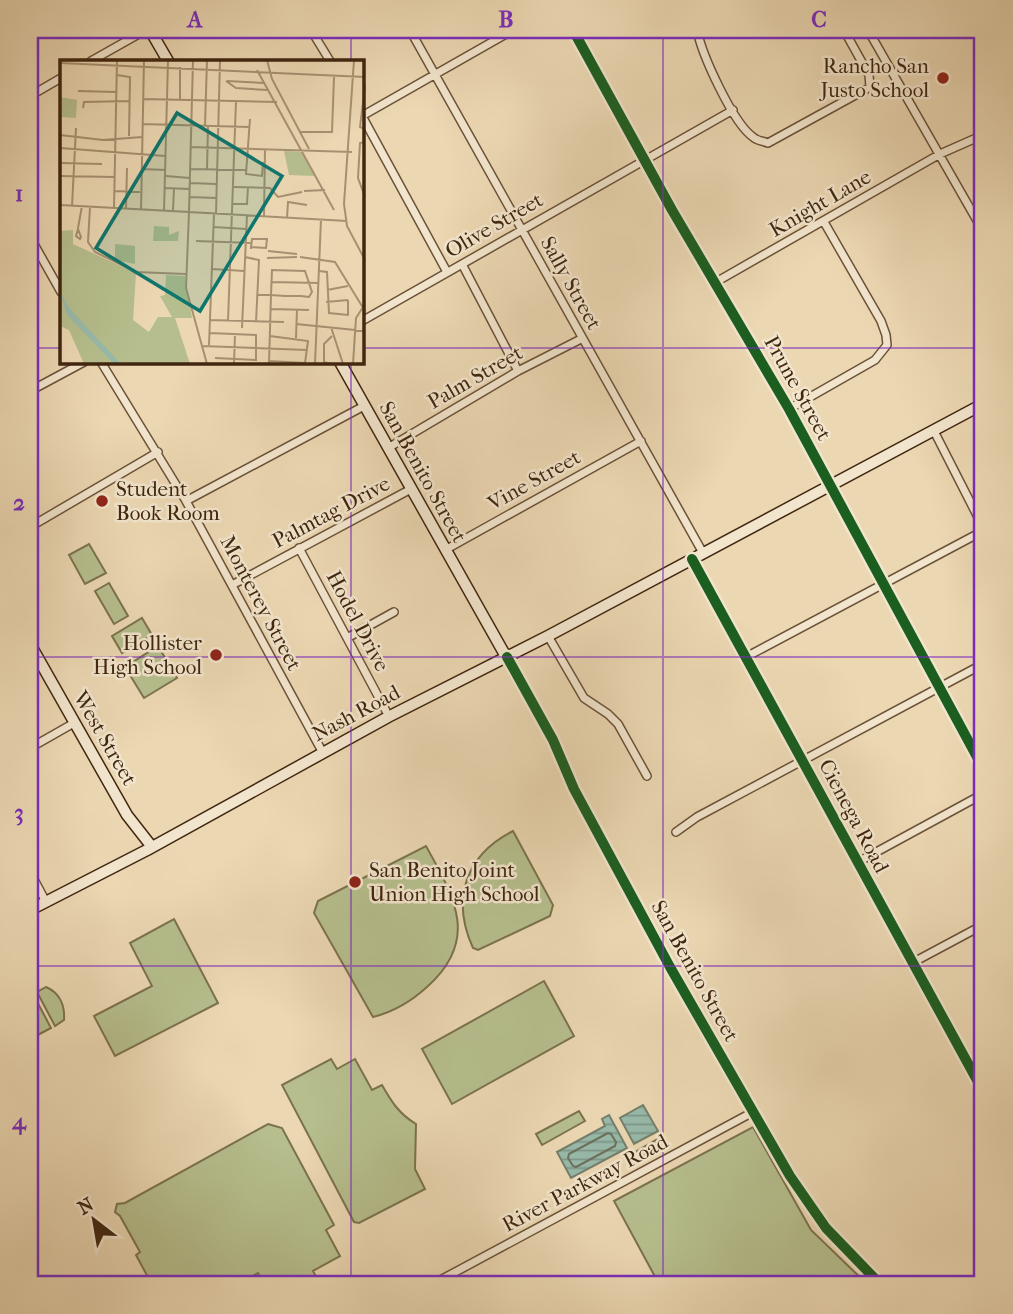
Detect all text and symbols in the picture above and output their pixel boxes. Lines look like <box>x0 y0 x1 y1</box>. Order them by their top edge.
text: A <box>186 6 204 33</box>
text: B <box>499 6 514 33</box>
text: C <box>811 6 827 33</box>
place label: Rancho San Justo School <box>819 54 929 102</box>
inset map <box>60 60 364 364</box>
marker: Rancho San Justo School <box>935 70 951 86</box>
street label: Knight Lane <box>765 164 875 242</box>
text: 1 <box>15 180 23 207</box>
street label: Olive Street <box>441 187 548 263</box>
street label: Sally Street <box>536 232 607 334</box>
street label: Prune Street <box>759 331 837 445</box>
street label: Palm Street <box>423 340 527 414</box>
street label: San Benito Street <box>374 397 472 547</box>
street label: Vine Street <box>483 444 585 516</box>
street label: Palmtag Drive <box>268 471 394 553</box>
place label: Student Book Room <box>116 477 220 525</box>
text: 2 <box>13 489 25 516</box>
marker: Student Book Room <box>94 493 110 509</box>
street label: Monterey Street <box>215 531 307 675</box>
street label: Hodel Drive <box>322 567 394 675</box>
place label: Hollister High School <box>93 631 202 679</box>
marker: Hollister High School <box>208 647 224 663</box>
street label: Nash Road <box>308 680 404 746</box>
street label: West Street <box>68 686 142 790</box>
street label: Cienega Road <box>814 755 894 877</box>
text: 3 <box>14 799 24 826</box>
place label: San Benito Joint Union High School <box>369 858 540 906</box>
marker: San Benito Joint Union High School <box>347 874 363 890</box>
street label: San Benito Street <box>646 896 744 1046</box>
text: 4 <box>11 1108 27 1135</box>
street label: River Parkway Road <box>498 1129 672 1237</box>
north arrow <box>60 1184 130 1254</box>
text: N <box>74 1193 98 1219</box>

